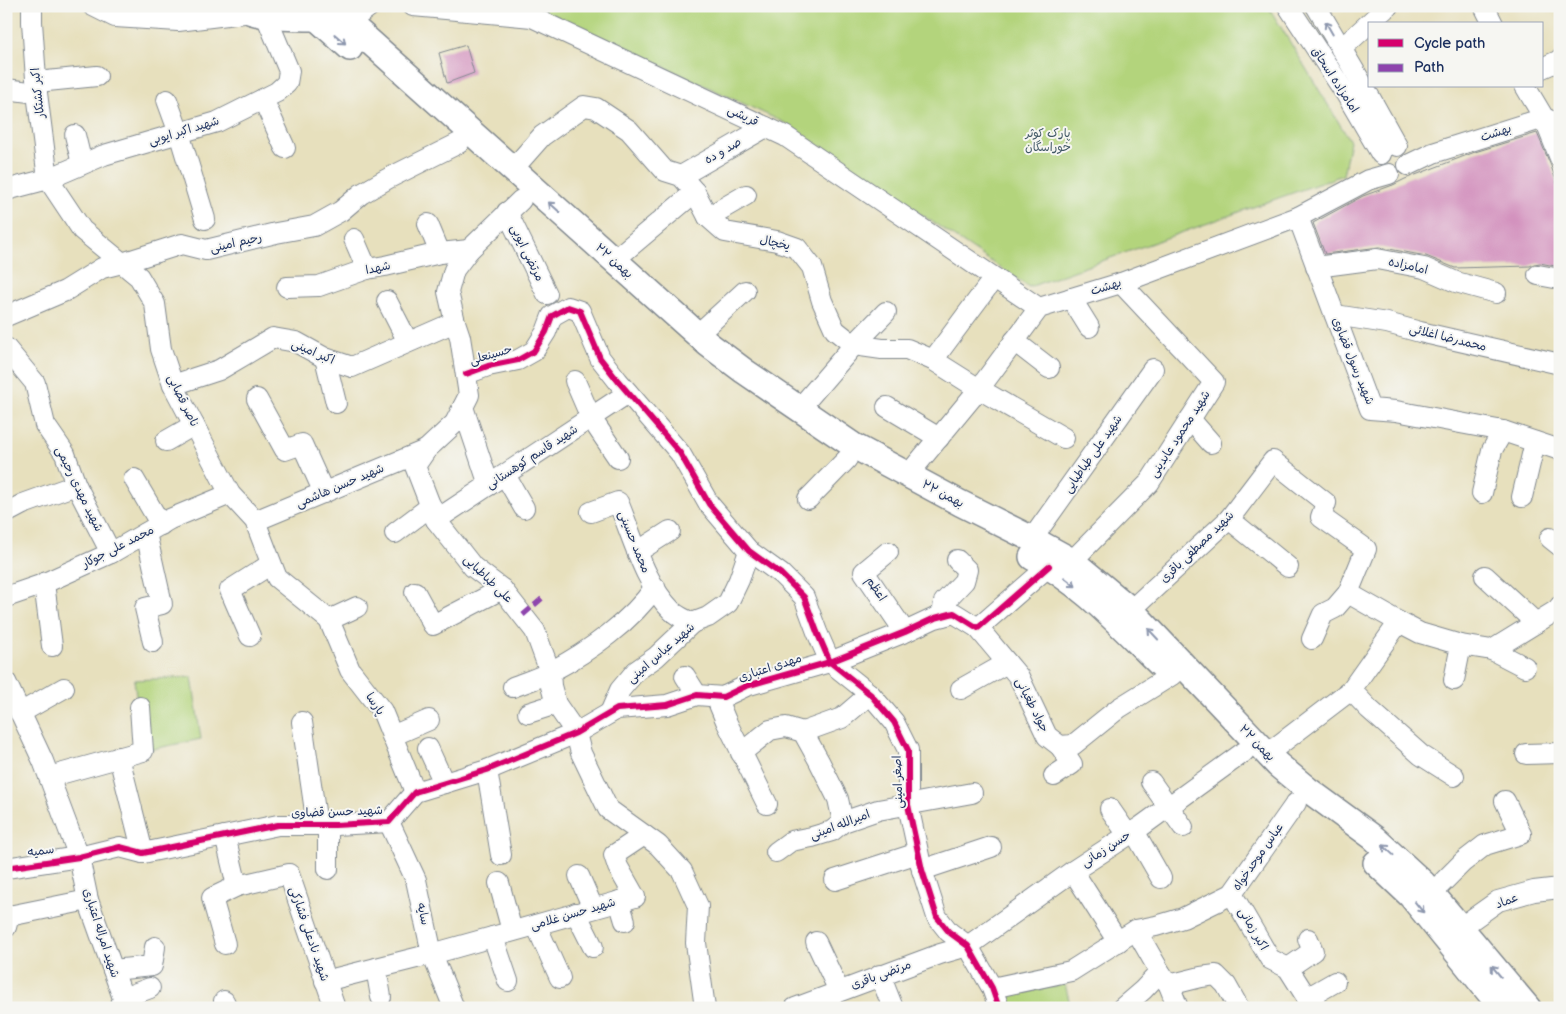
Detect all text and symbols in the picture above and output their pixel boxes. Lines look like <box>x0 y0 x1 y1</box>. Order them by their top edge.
one-way arrow <box>1323 22 1333 36</box>
legend <box>1368 22 1544 88</box>
one-way arrow <box>333 33 346 44</box>
text: Cycle path <box>1414 34 1485 53</box>
street label: امامزاده اسحاق <box>1308 44 1362 116</box>
text: Path <box>1414 58 1444 77</box>
street label: اکبر کشتکار <box>28 67 48 120</box>
street label: قریشی <box>725 102 761 130</box>
street label: شهید اکبر ایوبی <box>147 113 221 149</box>
street label: بهشت <box>1479 121 1513 145</box>
park label: پارک کوثر خوراسگان <box>1025 126 1071 155</box>
street label: صد و ده <box>702 134 744 168</box>
one-way arrow <box>548 201 561 213</box>
street label: مرتضی ایوبی <box>507 222 547 284</box>
street label: رحیم امینی <box>209 230 264 257</box>
street label: یخچال <box>758 232 792 254</box>
street label: ۲۲ بهمن <box>592 240 636 282</box>
street label: امامزاده <box>1387 254 1429 278</box>
street label: شهدا <box>364 258 392 278</box>
street label: بهشت <box>1089 275 1123 299</box>
street label: شهید رسول قضاوی <box>1329 315 1377 407</box>
street label: محمدرضا اغلائی <box>1408 321 1488 355</box>
street label: اکبر امینی <box>289 336 337 368</box>
street label: حسینعلی <box>468 342 514 368</box>
street label: ناصر قصابی <box>164 372 202 430</box>
street label: شهید محمود عابدینی <box>1146 388 1214 480</box>
street label: شهید علی طباطبایی <box>1060 412 1126 496</box>
street label: شهید قاسم کوهستانی <box>483 422 581 493</box>
street label: شهید مهدی رحیمی <box>52 444 106 534</box>
street label: شهید حسن هاشمی <box>294 461 386 511</box>
street label: ۲۲ بهمن <box>919 477 967 511</box>
street label: شهید مصطفی باقری <box>1157 508 1237 586</box>
street label: محمد حسینی <box>615 509 653 575</box>
street label: محمد علی جوکار <box>78 522 157 572</box>
street label: علی طباطبایی <box>460 552 516 606</box>
street label: اعظم <box>862 574 890 605</box>
one-way arrow <box>1063 577 1077 587</box>
street label: شهید عباس امینی <box>624 620 698 686</box>
one-way arrow <box>1147 627 1159 640</box>
street label: مهدی اعتباری <box>736 651 804 685</box>
street label: جواد طغیانی <box>1012 675 1052 735</box>
street label: پارسا <box>362 690 388 718</box>
street label: ۲۲ بهمن <box>1236 721 1278 765</box>
street label: اصغر امینی <box>890 755 906 809</box>
street label: شهید حسن قضاوی <box>291 803 383 821</box>
street label: امیرالله امینی <box>808 807 872 843</box>
street label: عباس موحدخواه <box>1229 820 1287 894</box>
street label: حسن زمانی <box>1078 827 1134 871</box>
street label: سمیه <box>27 842 55 860</box>
one-way arrow <box>1381 844 1394 856</box>
street label: شهید نادعلی فشارکی <box>286 885 332 983</box>
street label: شهید امراله اعتباری <box>79 886 123 980</box>
street label: عماد <box>1493 890 1521 912</box>
street label: شهید حسن غلامی <box>529 895 617 933</box>
one-way arrow <box>1413 900 1425 913</box>
street label: سایه <box>413 901 433 927</box>
street label: اکبر زمانی <box>1235 905 1271 953</box>
street label: مرتضی باقری <box>849 957 913 993</box>
one-way arrow <box>1490 965 1501 978</box>

